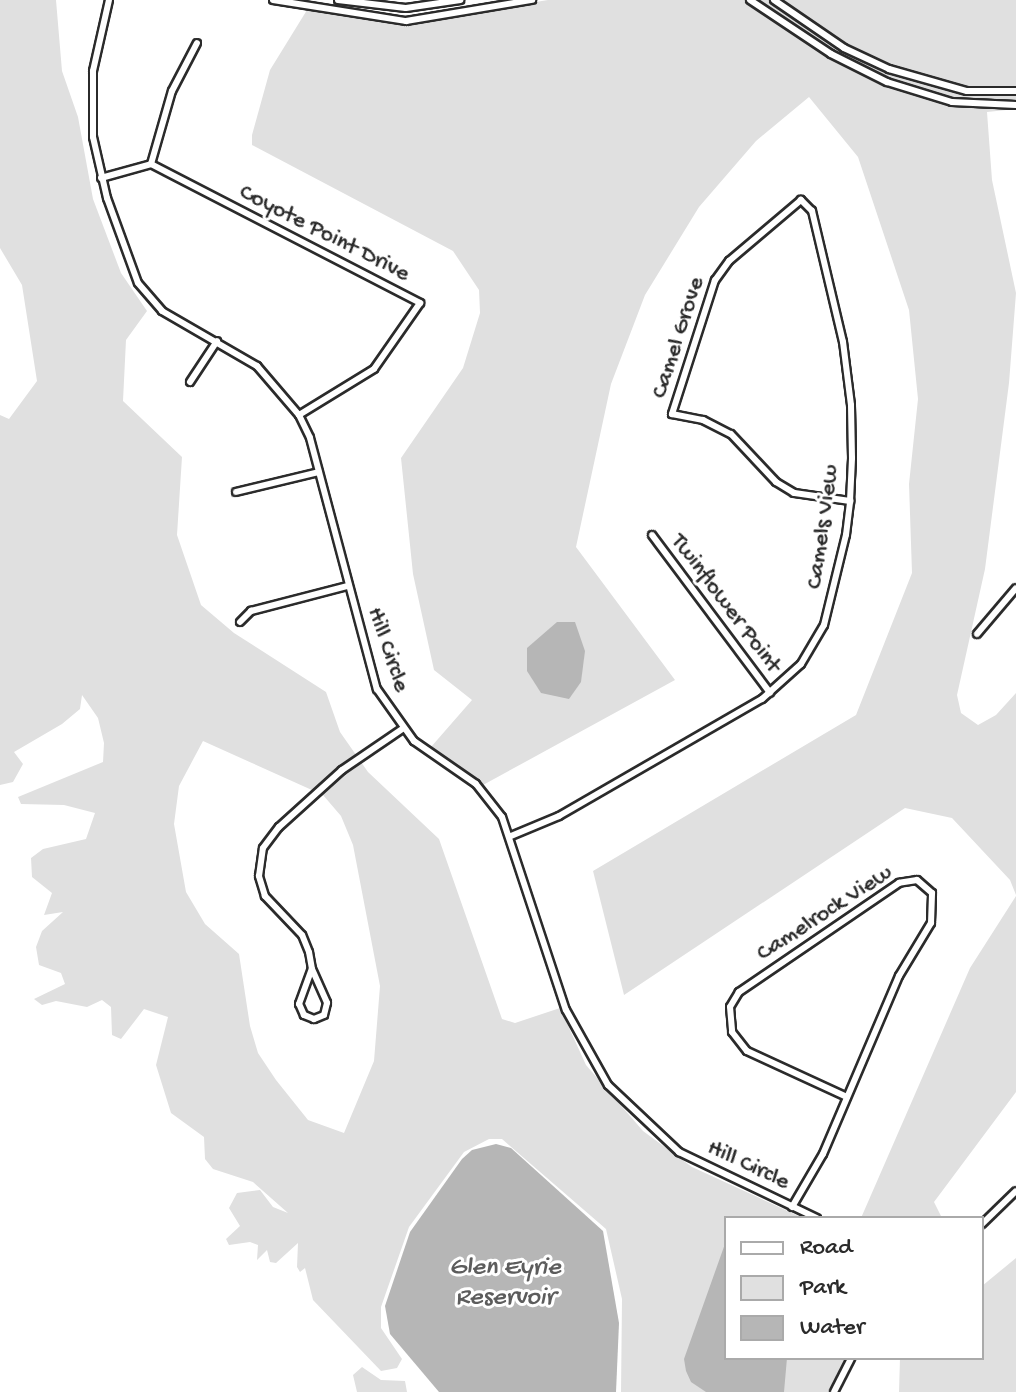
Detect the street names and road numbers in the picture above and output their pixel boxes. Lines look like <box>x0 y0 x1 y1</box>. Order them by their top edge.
street label: Coyote Point Drive <box>234 179 414 289</box>
street label: Camel Grove <box>646 274 712 402</box>
street label: Camels View <box>801 463 847 591</box>
street label: Twinflower Point <box>663 529 787 679</box>
street label: Hill Circle <box>359 604 415 696</box>
street label: Camelrock View <box>752 859 898 969</box>
street label: Hill Circle <box>702 1134 794 1198</box>

